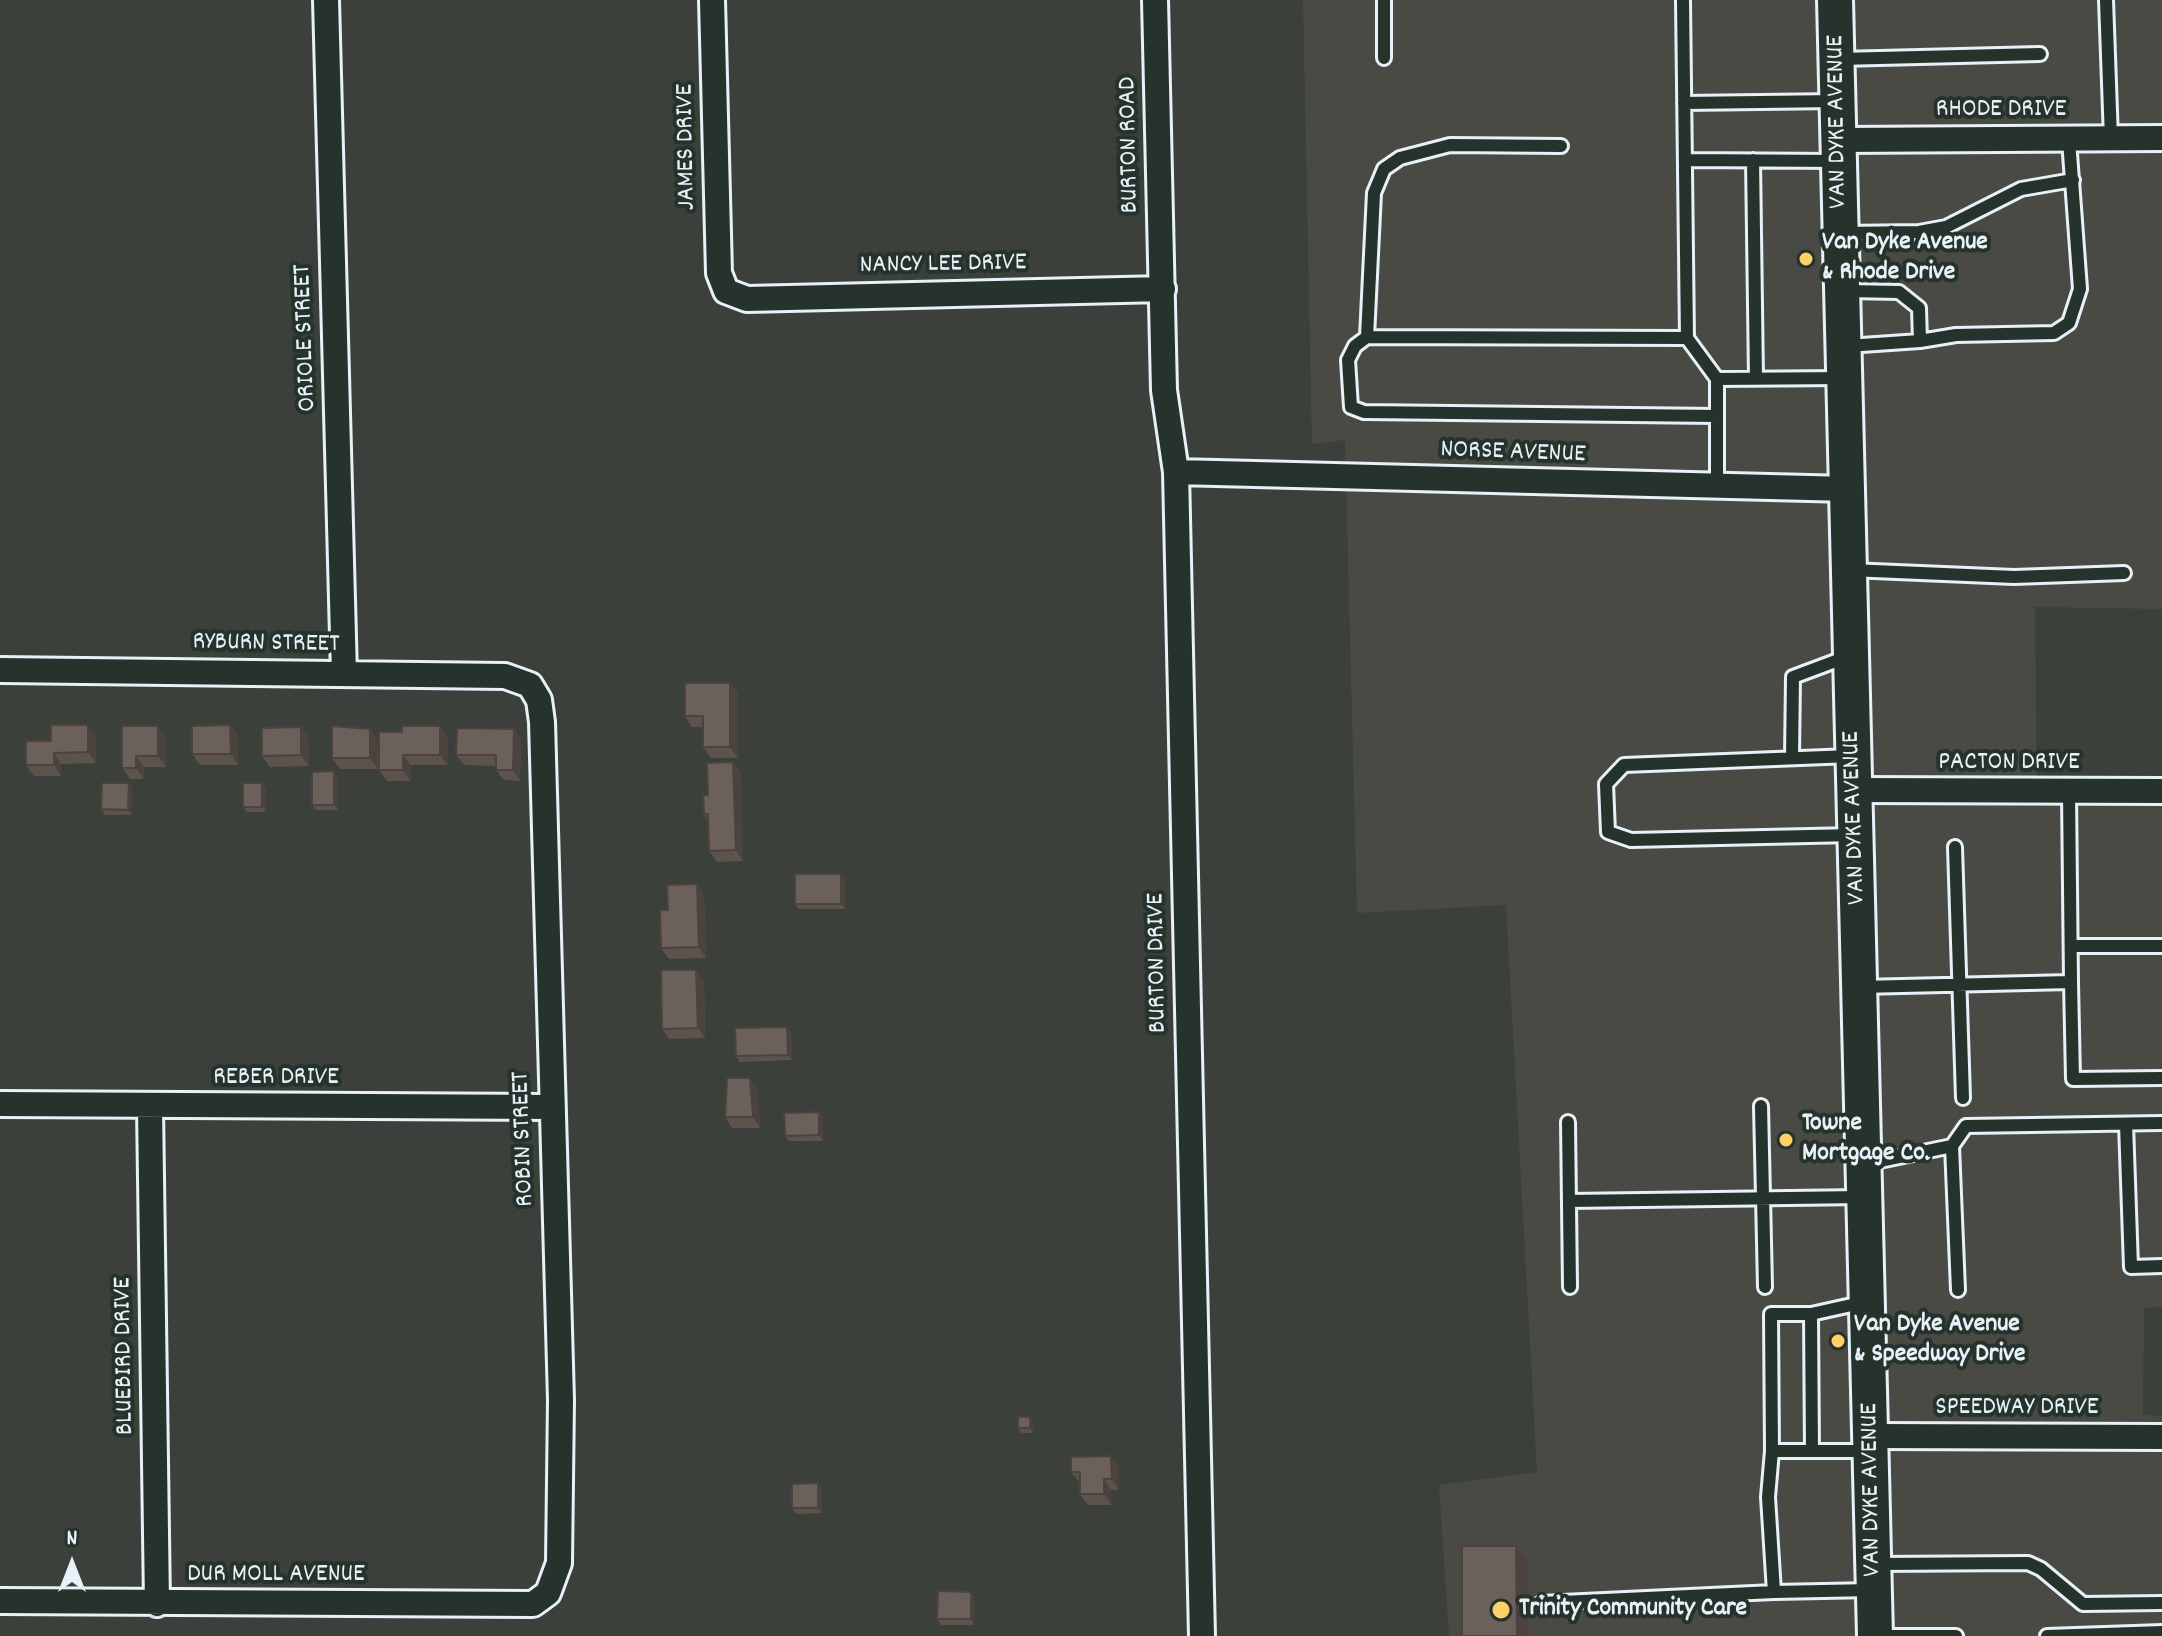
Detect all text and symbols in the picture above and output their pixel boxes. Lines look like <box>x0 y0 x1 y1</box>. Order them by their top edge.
street label: VAN DYKE AVENUE <box>1822 35 1856 209</box>
street label: BURTON ROAD <box>1114 76 1148 214</box>
street label: JAMES DRIVE <box>671 83 705 211</box>
street label: RHODE DRIVE <box>1936 95 2066 127</box>
place label: Van Dyke Avenue & Rhode Drive <box>1822 228 1988 290</box>
street label: NANCY LEE DRIVE <box>859 249 1027 283</box>
marker: Van Dyke Avenue & Rhode Drive <box>1797 250 1815 268</box>
street label: ORIOLE STREET <box>289 264 325 412</box>
street label: NORSE AVENUE <box>1440 436 1586 472</box>
street label: RYBURN STREET <box>192 628 340 662</box>
street label: VAN DYKE AVENUE <box>1837 731 1875 905</box>
street label: PACTON DRIVE <box>1938 748 2080 780</box>
street label: BURTON DRIVE <box>1142 893 1176 1033</box>
street label: REBER DRIVE <box>213 1063 339 1095</box>
street label: ROBIN STREET <box>507 1071 543 1207</box>
place label: Towne Mortgage Co. <box>1802 1109 1929 1170</box>
marker: Towne Mortgage Co. <box>1777 1131 1795 1149</box>
street label: BLUEBIRD DRIVE <box>109 1277 143 1435</box>
place label: Van Dyke Avenue & Speedway Drive <box>1854 1310 2025 1372</box>
marker: Van Dyke Avenue & Speedway Drive <box>1829 1332 1847 1350</box>
street label: SPEEDWAY DRIVE <box>1935 1393 2099 1425</box>
street label: VAN DYKE AVENUE <box>1856 1403 1890 1577</box>
north arrow <box>32 1524 112 1604</box>
text: N <box>67 1524 77 1555</box>
street label: DUR MOLL AVENUE <box>187 1560 365 1592</box>
place label: Trinity Community Care <box>1519 1594 1747 1626</box>
marker: Trinity Community Care <box>1490 1599 1512 1621</box>

